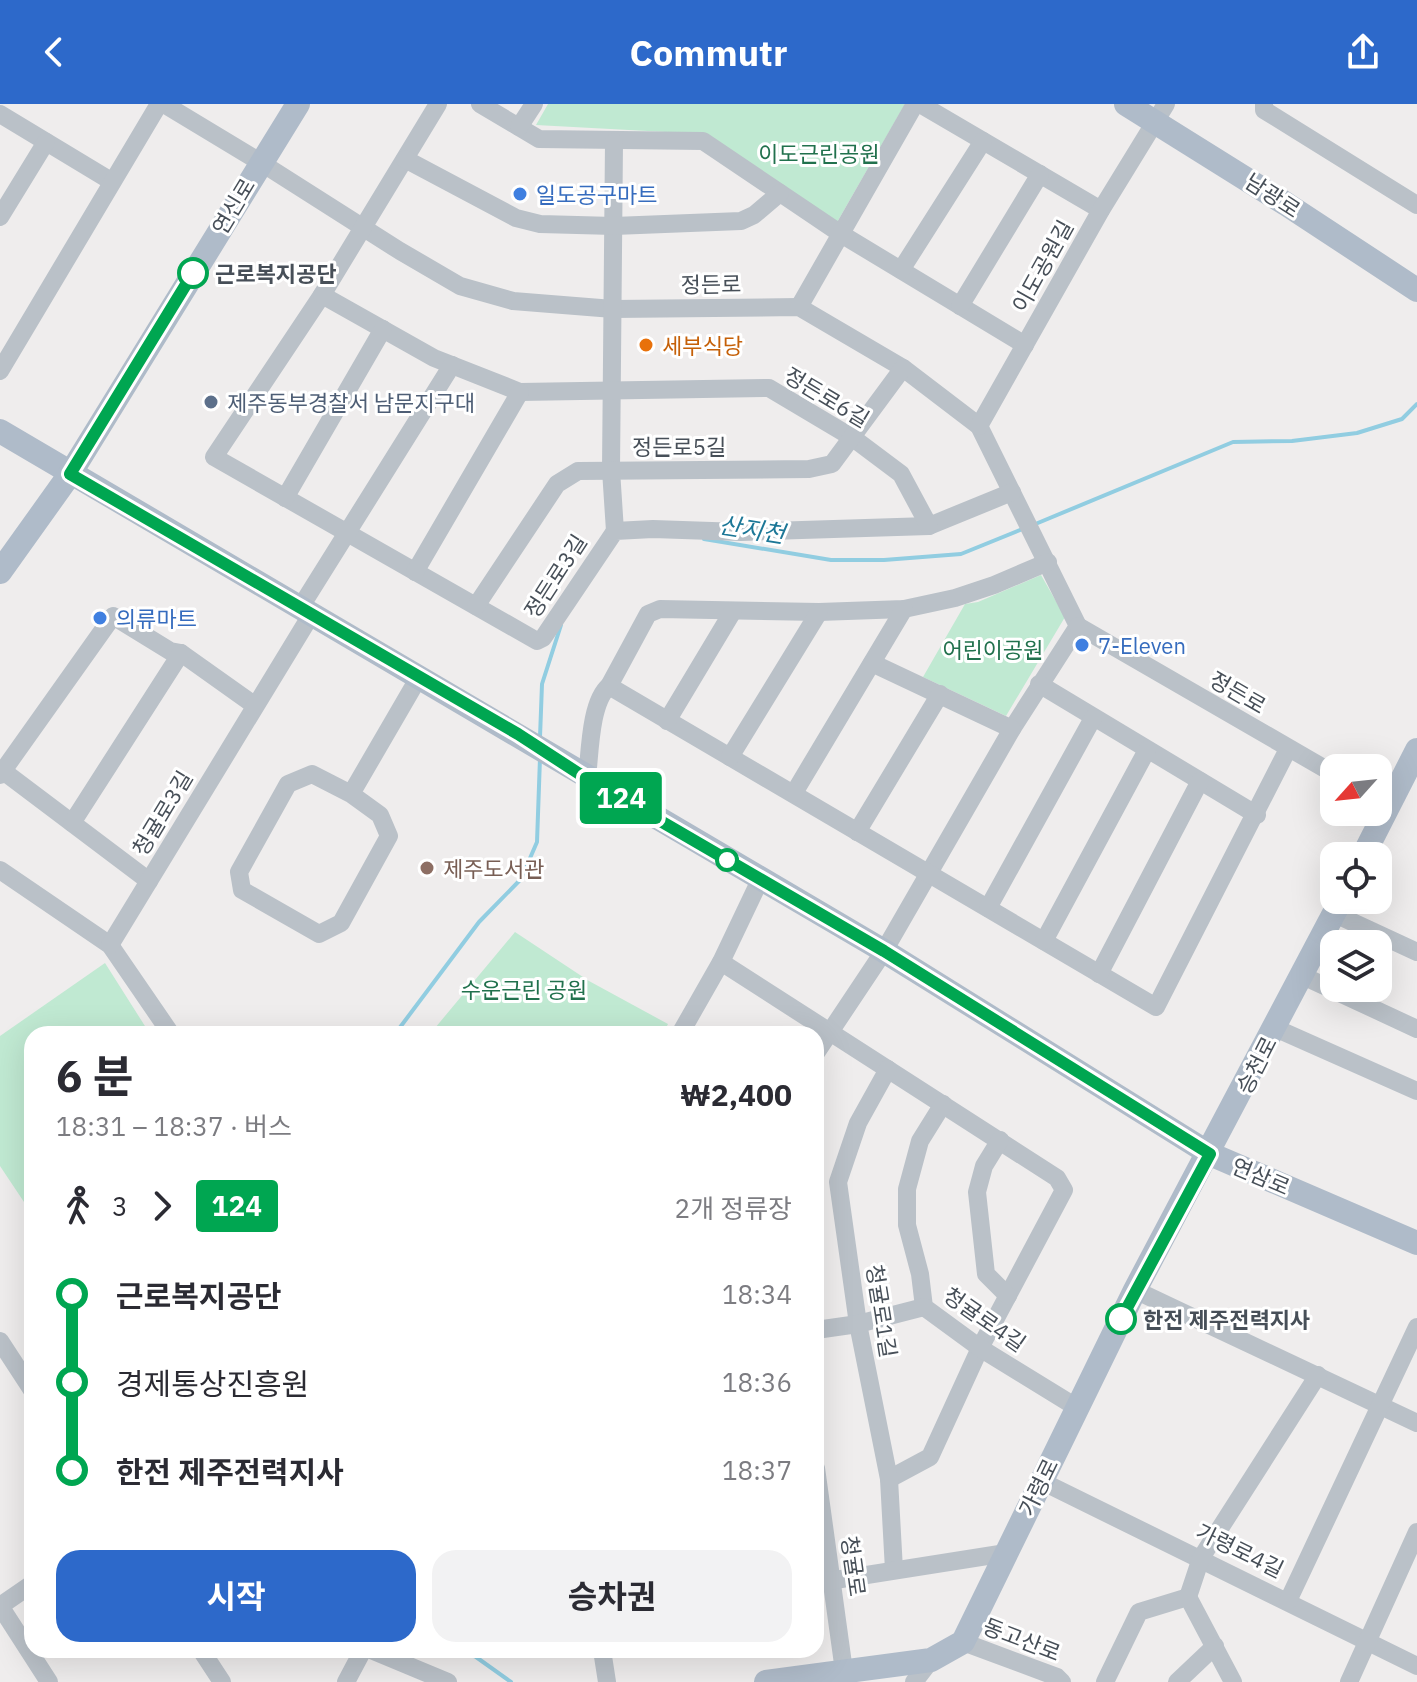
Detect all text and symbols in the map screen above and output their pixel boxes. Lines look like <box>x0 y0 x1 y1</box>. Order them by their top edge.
text: Commutr <box>630 29 787 76</box>
icon: back <box>32 30 76 74</box>
icon: share <box>1341 30 1385 74</box>
park label: 이도근린공원 <box>758 139 880 168</box>
street label: 남광로 <box>1240 166 1306 224</box>
street label: 연신로 <box>205 173 261 239</box>
place label: 일도공구마트 <box>536 180 657 209</box>
marker: 일도공구마트 <box>511 185 529 203</box>
street label: 이도공원길 <box>1005 215 1079 317</box>
marker: 근로복지공단 <box>178 258 208 288</box>
place label: 근로복지공단 <box>215 259 336 288</box>
street label: 정든로 <box>680 269 742 299</box>
place label: 세부식당 <box>662 331 743 360</box>
marker: 세부식당 <box>637 336 655 354</box>
street label: 정든로6길 <box>779 360 875 434</box>
place label: 제주동부경찰서 남문지구대 <box>227 388 475 417</box>
marker: 제주동부경찰서 남문지구대 <box>202 393 220 411</box>
street label: 정든로5길 <box>632 432 726 461</box>
water label: 산지천 <box>717 508 790 550</box>
street label: 정든로3길 <box>517 529 593 623</box>
place label: 의류마트 <box>116 604 197 633</box>
marker: 의류마트 <box>91 609 109 627</box>
place label: 7-Eleven <box>1098 631 1186 660</box>
park label: 어린이공원 <box>942 635 1044 664</box>
marker: 7-Eleven <box>1073 636 1091 654</box>
street label: 정든로 <box>1204 664 1272 720</box>
north arrow <box>1320 754 1392 826</box>
map controls <box>1320 754 1392 1002</box>
street label: 청귤로3길 <box>125 765 199 861</box>
line badge: 124 <box>575 772 667 824</box>
text: 124 <box>596 779 646 816</box>
button: locate <box>1320 842 1392 914</box>
unlabelled marker <box>716 849 738 871</box>
place label: 제주도서관 <box>443 854 544 883</box>
marker: 제주도서관 <box>418 859 436 877</box>
button: layers <box>1320 930 1392 1002</box>
park label: 수운근린 공원 <box>461 975 587 1004</box>
street label: 승천로 <box>1229 1031 1283 1099</box>
text: 6 분 <box>56 1047 133 1104</box>
text: ₩2,400 <box>680 1075 792 1114</box>
text: 18:31 – 18:37 · 버스 <box>56 1109 292 1143</box>
street label: 연삼로 <box>1227 1151 1295 1201</box>
icon: walk <box>56 1184 100 1228</box>
icon: forward <box>140 1184 184 1228</box>
text: 124 <box>212 1187 262 1224</box>
text: 3 <box>112 1189 128 1223</box>
text: 2개 정류장 <box>675 1191 792 1225</box>
street label: 청귤로1길 <box>860 1262 904 1360</box>
text: 근로복지공단 <box>116 1276 282 1315</box>
text: 18:34 <box>722 1277 792 1311</box>
street label: 청귤로4길 <box>938 1280 1032 1358</box>
marker: 한전 제주전력지사 <box>1106 1304 1136 1334</box>
place label: 한전 제주전력지사 <box>1143 1305 1310 1334</box>
text: 경제통상진흥원 <box>116 1364 309 1403</box>
text: 18:36 <box>722 1365 792 1399</box>
text: 한전 제주전력지사 <box>116 1452 344 1491</box>
text: 18:37 <box>722 1453 792 1487</box>
street label: 가령로 <box>1012 1453 1064 1521</box>
street label: 가령로4길 <box>1191 1516 1289 1584</box>
street label: 청귤로 <box>835 1534 873 1598</box>
button: 시작 <box>56 1550 416 1642</box>
button: 승차권 <box>432 1550 792 1642</box>
street label: 동고산로 <box>979 1611 1065 1667</box>

